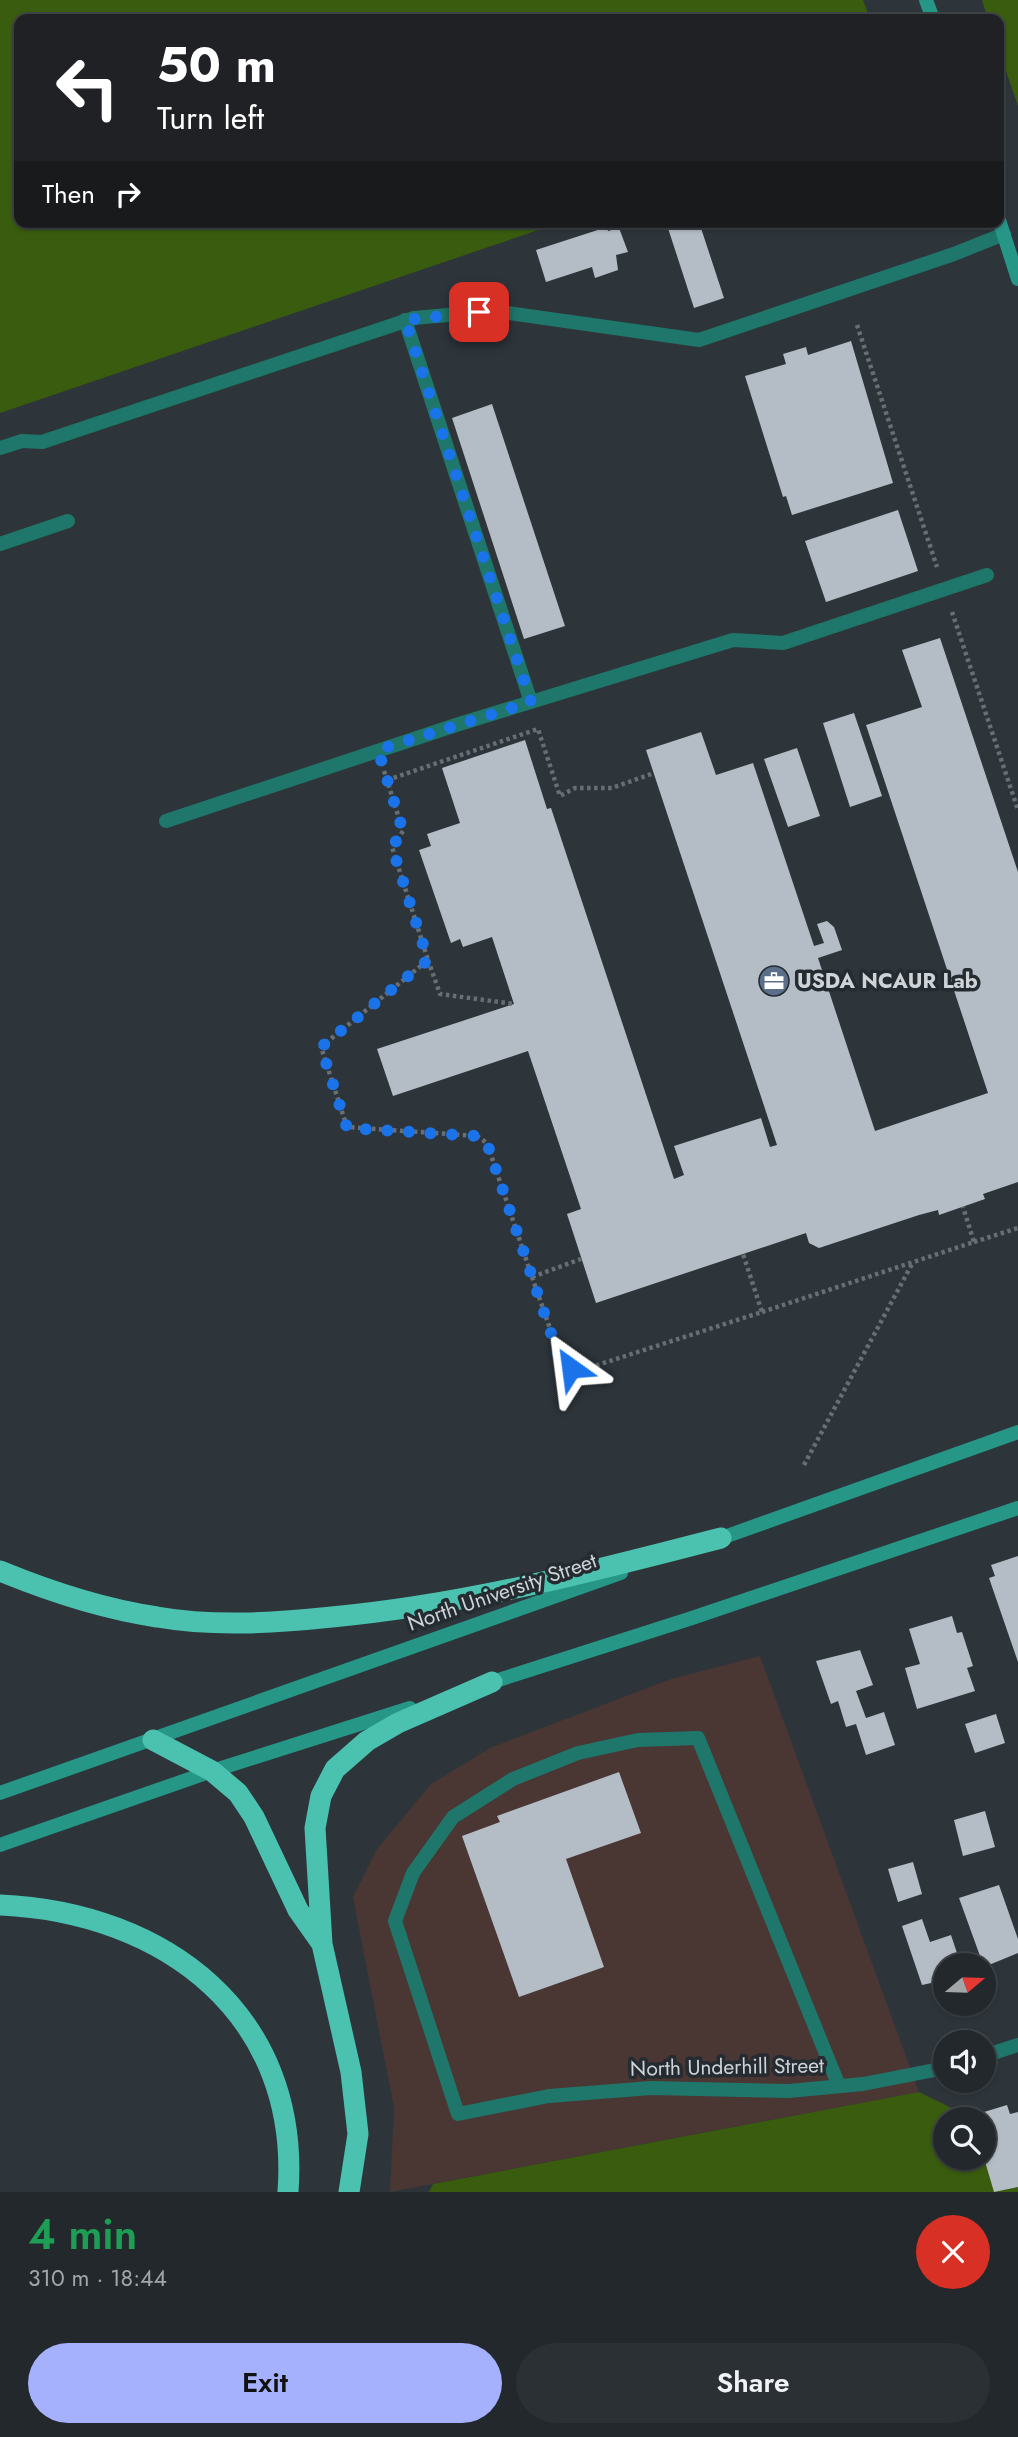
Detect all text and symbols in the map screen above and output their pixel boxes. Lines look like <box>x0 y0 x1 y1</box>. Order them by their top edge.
text: 50 m <box>157 30 276 100</box>
icon: left <box>42 42 133 133</box>
text: Turn left <box>157 95 264 141</box>
text: Then <box>42 175 95 213</box>
icon: right <box>109 175 147 213</box>
pin <box>449 282 509 342</box>
icon: arrive <box>460 293 498 331</box>
office icon: USDA NCAUR Lab <box>757 964 791 998</box>
place label: USDA NCAUR Lab <box>797 966 978 996</box>
position arrow <box>534 1331 608 1405</box>
street label: North University Street <box>403 1546 601 1638</box>
north arrow <box>933 1953 996 2016</box>
map controls <box>933 1953 996 2170</box>
button: sound <box>933 2030 996 2093</box>
street label: North Underhill Street <box>630 2050 824 2084</box>
button: search <box>933 2107 996 2170</box>
text: 4 min <box>28 2204 137 2265</box>
button: close <box>916 2215 990 2289</box>
text: 310 m · 18:44 <box>28 2261 167 2295</box>
button: Exit <box>28 2343 502 2423</box>
button: Share <box>516 2343 990 2423</box>

